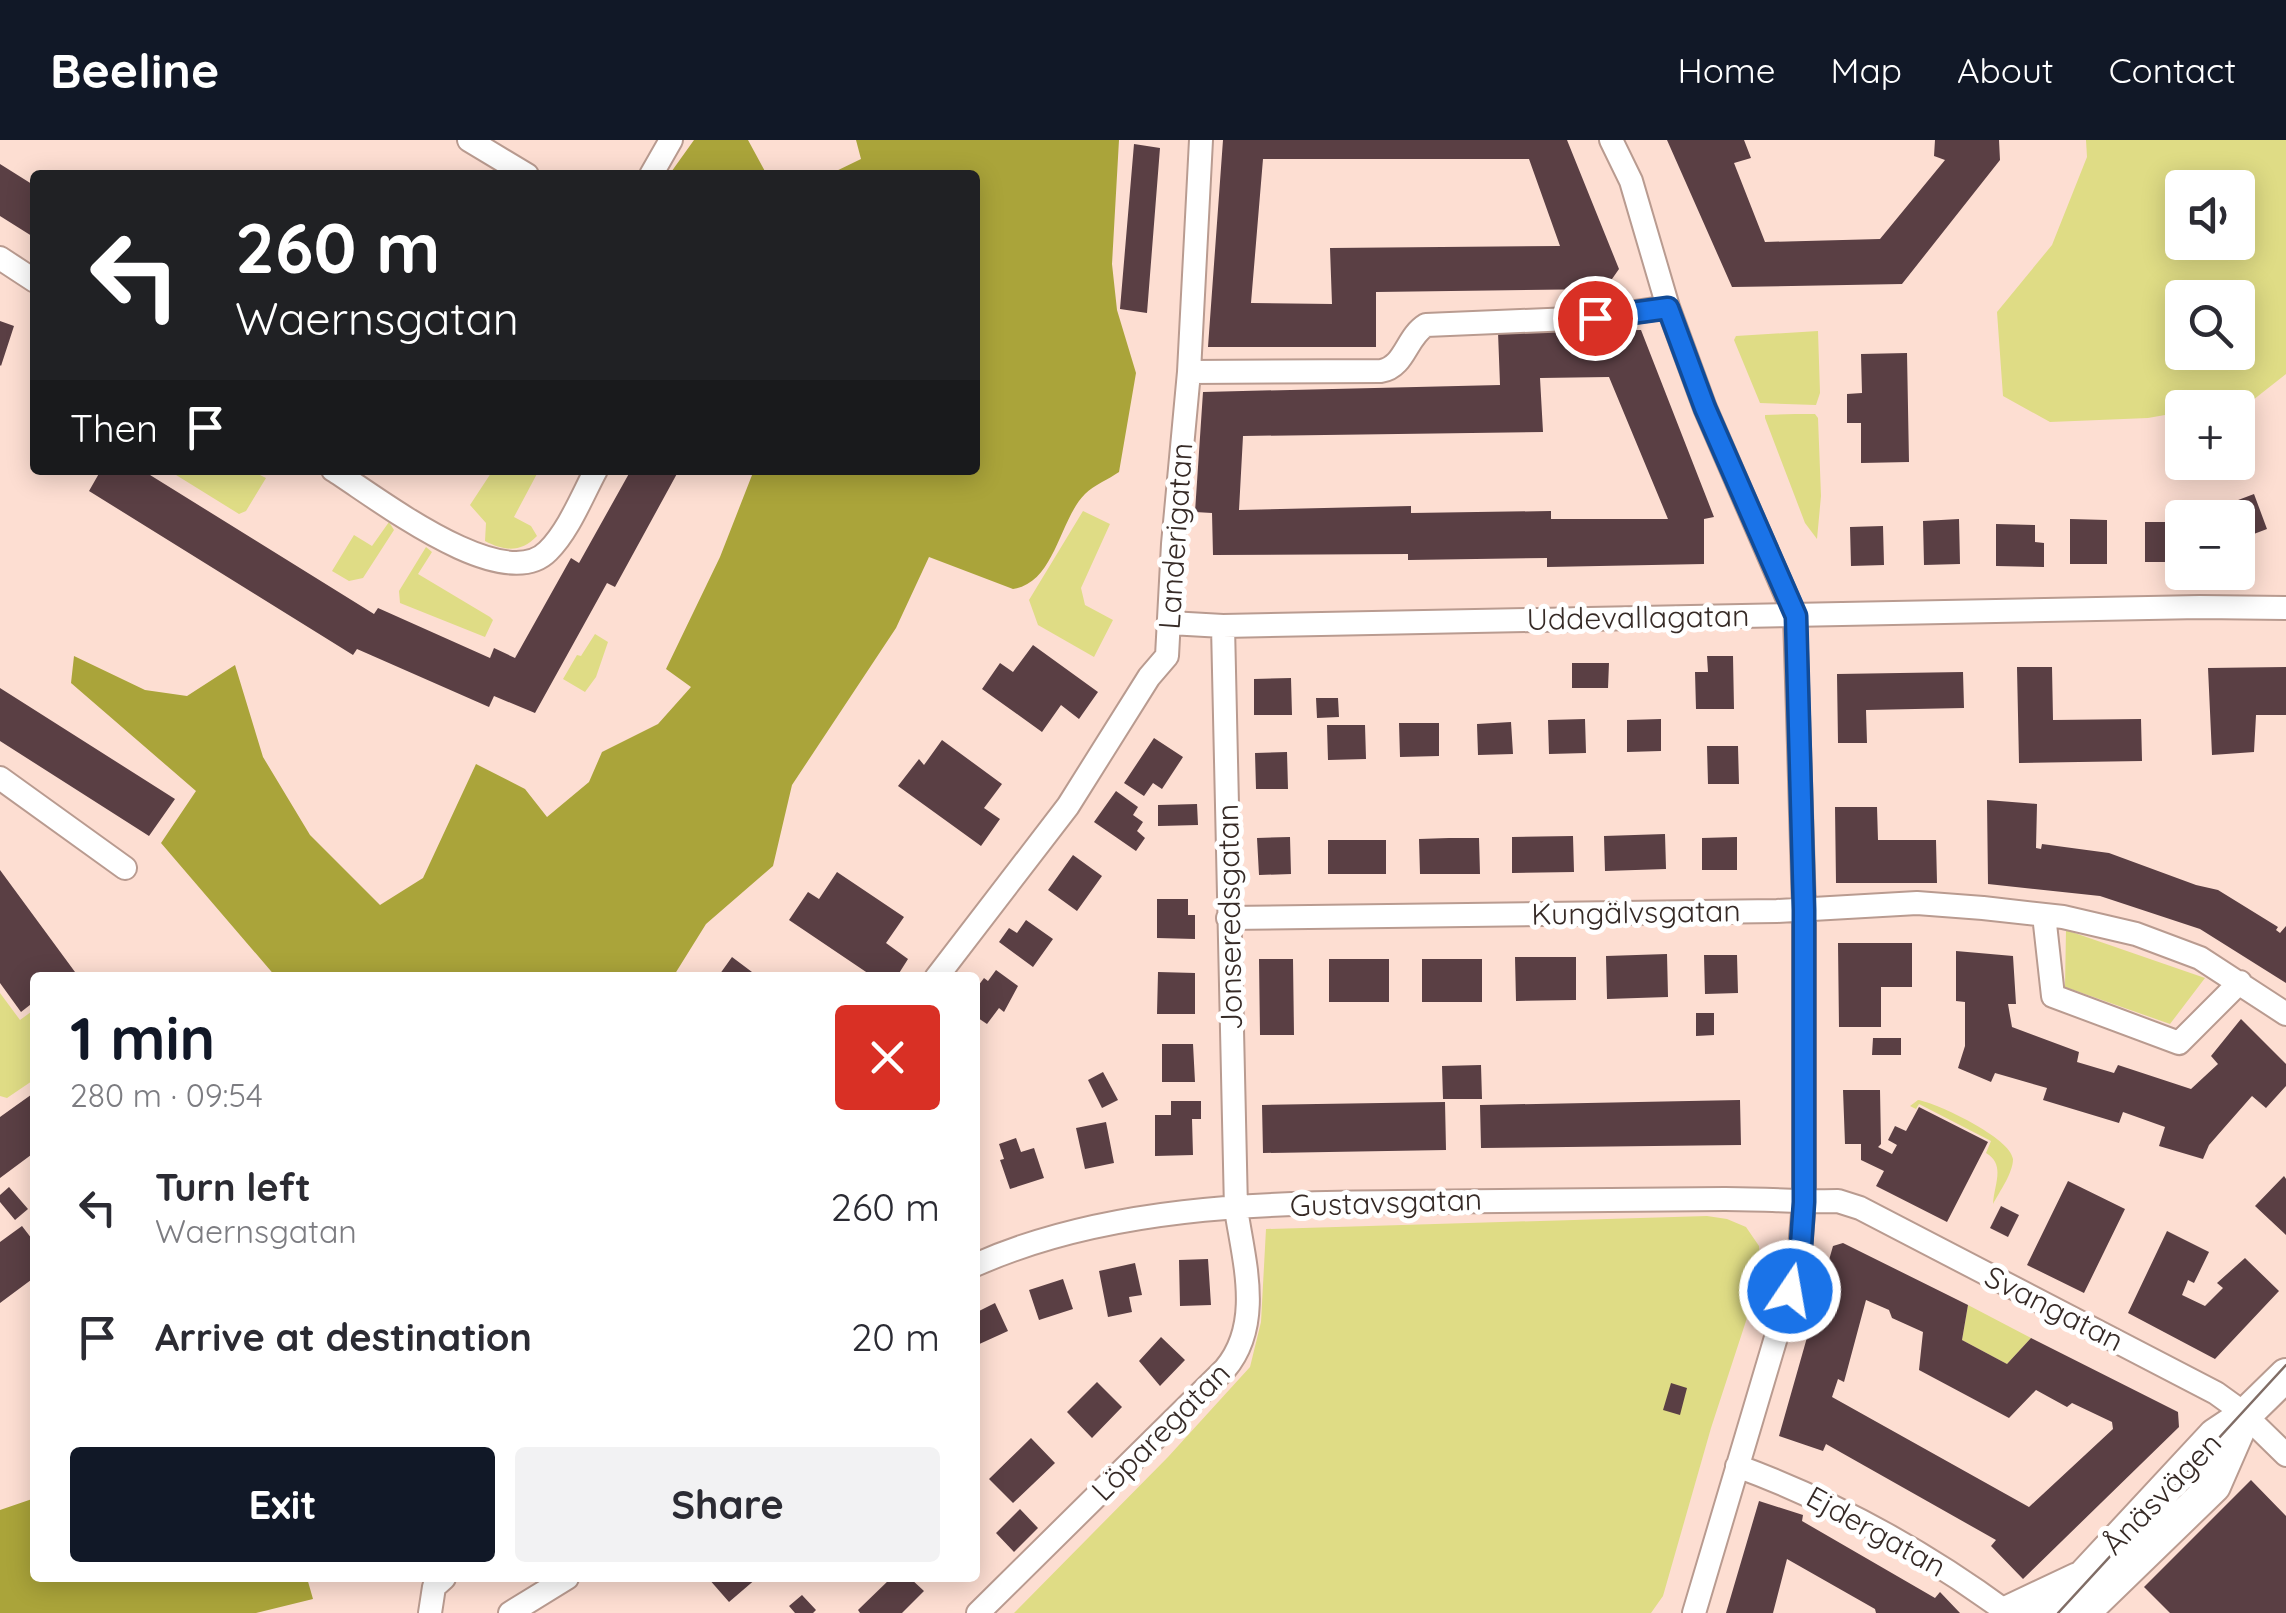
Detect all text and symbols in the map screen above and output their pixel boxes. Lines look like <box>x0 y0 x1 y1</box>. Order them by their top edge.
text: Beeline <box>50 40 219 100</box>
text: Home <box>1678 48 1776 92</box>
text: Map <box>1831 48 1902 92</box>
text: About <box>1957 48 2054 92</box>
text: Contact <box>2109 48 2236 92</box>
map controls <box>2165 170 2255 590</box>
button: sound <box>2165 170 2255 260</box>
text: 260 m <box>235 203 441 291</box>
icon: left <box>70 210 200 340</box>
pin <box>1553 276 1638 361</box>
button: search <box>2165 280 2255 370</box>
text: Waernsgatan <box>235 290 519 346</box>
icon: arrive <box>1568 291 1623 346</box>
button: + <box>2165 390 2255 480</box>
icon: arrive <box>178 400 233 455</box>
text: Then <box>70 404 158 452</box>
street label: Landerigatan <box>1150 441 1200 631</box>
button: − <box>2165 500 2255 590</box>
street label: Uddevallagatan <box>1526 596 1750 638</box>
street label: Jonseredsgatan <box>1208 804 1250 1030</box>
street label: Kungälvsgatan <box>1531 891 1741 933</box>
text: 1 min <box>70 1000 215 1075</box>
button: close <box>835 1005 940 1110</box>
text: 280 m · 09:54 <box>70 1075 263 1115</box>
text: Turn left <box>155 1163 311 1211</box>
icon: left <box>70 1180 125 1235</box>
street label: Gustavsgatan <box>1289 1180 1483 1224</box>
text: 260 m <box>831 1183 940 1231</box>
text: Waernsgatan <box>155 1211 357 1251</box>
position arrow <box>1738 1239 1842 1343</box>
street label: Svangatan <box>1979 1257 2130 1359</box>
icon: arrive <box>70 1310 125 1365</box>
text: Arrive at destination <box>155 1313 532 1361</box>
text: 20 m <box>851 1313 940 1361</box>
street label: Löparegatan <box>1083 1354 1238 1509</box>
street label: Ånäsvägen <box>2094 1424 2229 1562</box>
button: Exit <box>70 1447 495 1562</box>
button: Share <box>515 1447 940 1562</box>
street label: Ejdergatan <box>1800 1477 1953 1585</box>

